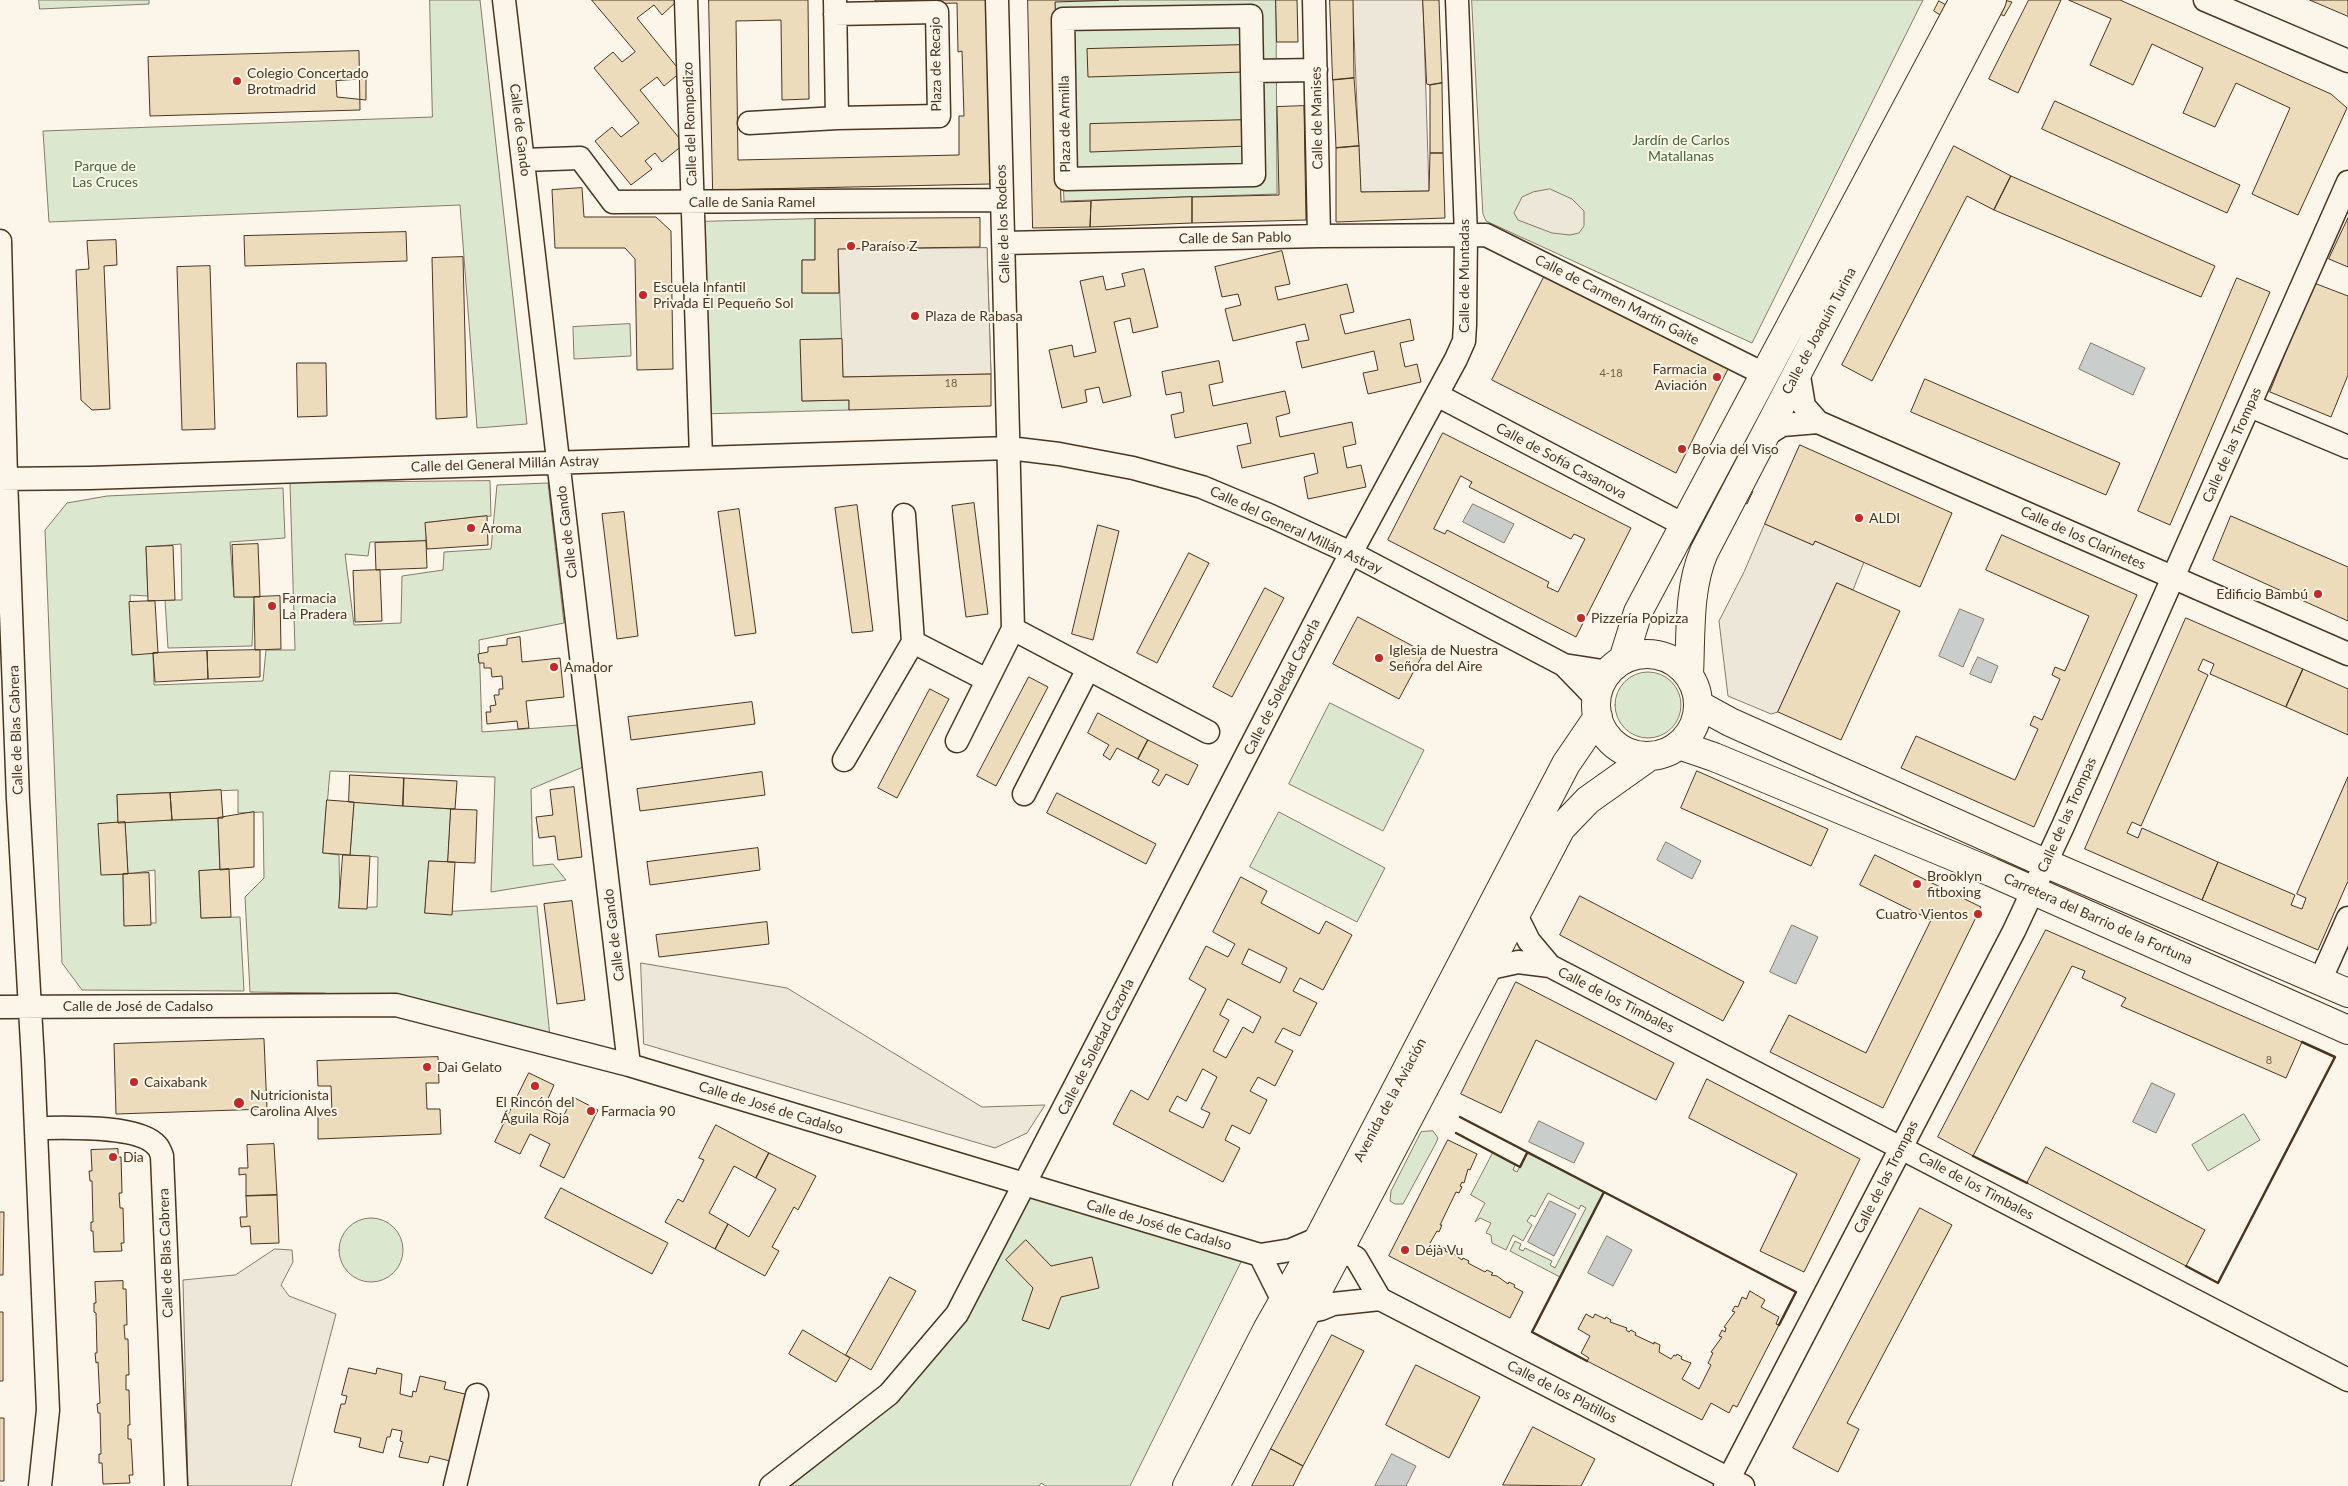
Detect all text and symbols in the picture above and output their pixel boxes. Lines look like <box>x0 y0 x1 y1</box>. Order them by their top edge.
street label: Plaza de Recajo <box>927 16 945 112</box>
street label: Calle del Rompedizo <box>679 62 701 186</box>
place label: Colegio Concertado Brotmadrid <box>247 65 369 98</box>
street label: Calle de Manises <box>1308 66 1326 170</box>
marker: Colegio Concertado Brotmadrid <box>231 75 243 87</box>
street label: Plaza de Armilla <box>1056 75 1074 173</box>
street label: Calle de Gando <box>506 83 534 177</box>
park label: Jardín de Carlos Matallanas <box>1632 132 1730 164</box>
park label: Parque de Las Cruces <box>72 158 138 190</box>
street label: Calle de los Rodeos <box>993 164 1013 284</box>
street label: Calle de Sania Ramel <box>689 194 815 210</box>
street label: Calle de Muntadas <box>1456 219 1472 333</box>
street label: Calle de San Pablo <box>1178 229 1292 247</box>
place label: Paraíso Z <box>861 238 917 254</box>
marker: Paraíso Z <box>845 240 857 252</box>
street label: Calle de Carmen Martín Gaite <box>1532 251 1702 349</box>
street label: Calle de Joaquín Turina <box>1778 265 1860 397</box>
place label: Escuela Infantil Privada El Pequeño Sol <box>653 279 794 312</box>
marker: Escuela Infantil Privada El Pequeño Sol <box>637 289 649 301</box>
place label: Plaza de Rabasa <box>925 308 1023 324</box>
marker: Plaza de Rabasa <box>909 310 921 322</box>
place label: Farmacia Aviación <box>1653 361 1707 394</box>
house number: 4-18 <box>1599 366 1623 380</box>
marker: Farmacia Aviación <box>1711 371 1723 383</box>
house number: 18 <box>945 376 957 390</box>
street label: Calle de las Trompas <box>2199 385 2265 505</box>
street label: Calle de Sofía Casanova <box>1493 419 1629 503</box>
place label: Bovia del Viso <box>1692 441 1779 457</box>
marker: Bovia del Viso <box>1676 443 1688 455</box>
street label: Calle del General Millán Astray <box>411 452 599 476</box>
street label: Calle del General Millán Astray <box>1207 483 1385 577</box>
street label: Calle de Gando <box>553 485 581 579</box>
street label: Calle de los Clarinetes <box>2018 503 2148 573</box>
place label: ALDI <box>1869 510 1900 526</box>
marker: ALDI <box>1853 512 1865 524</box>
place label: Aroma <box>481 520 522 536</box>
marker: Aroma <box>465 522 477 534</box>
place label: Edificio Bambú <box>2216 586 2308 602</box>
marker: Edificio Bambú <box>2312 588 2324 600</box>
place label: Farmacia La Pradera <box>282 590 347 622</box>
marker: Farmacia La Pradera <box>266 600 278 612</box>
place label: Pizzería Popizza <box>1591 610 1688 626</box>
marker: Pizzería Popizza <box>1575 612 1587 624</box>
street label: Calle de Soledad Cazorla <box>1240 616 1324 758</box>
place label: Iglesia de Nuestra Señora del Aire <box>1389 642 1498 674</box>
marker: Iglesia de Nuestra Señora del Aire <box>1373 652 1385 664</box>
place label: Amador <box>564 659 613 675</box>
marker: Amador <box>548 661 560 673</box>
street label: Calle de Blas Cabrera <box>5 665 27 795</box>
street label: Calle de las Trompas <box>2034 755 2100 875</box>
place label: Brooklyn fitboxing <box>1927 868 1982 900</box>
street label: Carretera del Barrio de la Fortuna <box>2001 870 2195 968</box>
marker: Brooklyn fitboxing <box>1911 878 1923 890</box>
street label: Calle de Gando <box>600 888 628 982</box>
place label: Cuatro Vientos <box>1876 906 1968 922</box>
marker: Cuatro Vientos <box>1972 908 1984 920</box>
street label: Calle de los Timbales <box>1555 963 1677 1037</box>
street label: Calle de Soledad Cazorla <box>1054 976 1138 1118</box>
street label: Calle de José de Cadalso <box>63 998 213 1014</box>
street label: Avenida de la Aviación <box>1350 1035 1430 1165</box>
house number: 8 <box>2266 1053 2272 1067</box>
place label: Dai Gelato <box>437 1059 502 1075</box>
marker: Dai Gelato <box>421 1061 433 1073</box>
place label: Caixabank <box>144 1074 207 1090</box>
marker: Caixabank <box>128 1076 140 1088</box>
street label: Calle de José de Cadalso <box>697 1078 845 1138</box>
marker: El Rincón del Águila Roja <box>529 1080 541 1092</box>
place label: Nutricionista Carolina Alves <box>250 1087 337 1120</box>
place label: El Rincón del Águila Roja <box>495 1094 575 1126</box>
marker: Nutricionista Carolina Alves <box>232 1096 246 1110</box>
place label: Farmacia 90 <box>601 1103 675 1119</box>
marker: Farmacia 90 <box>585 1105 597 1117</box>
street label: Calle de las Trompas <box>1850 1118 1922 1236</box>
street label: Calle de los Timbales <box>1915 1148 2037 1224</box>
place label: Dia <box>123 1149 144 1165</box>
marker: Dia <box>107 1151 119 1163</box>
street label: Calle de Blas Cabrera <box>155 1188 177 1318</box>
street label: Calle de José de Cadalso <box>1084 1196 1234 1254</box>
place label: Déjà Vu <box>1415 1242 1463 1258</box>
marker: Déjà Vu <box>1399 1244 1411 1256</box>
street label: Calle de los Platillos <box>1504 1357 1620 1427</box>

